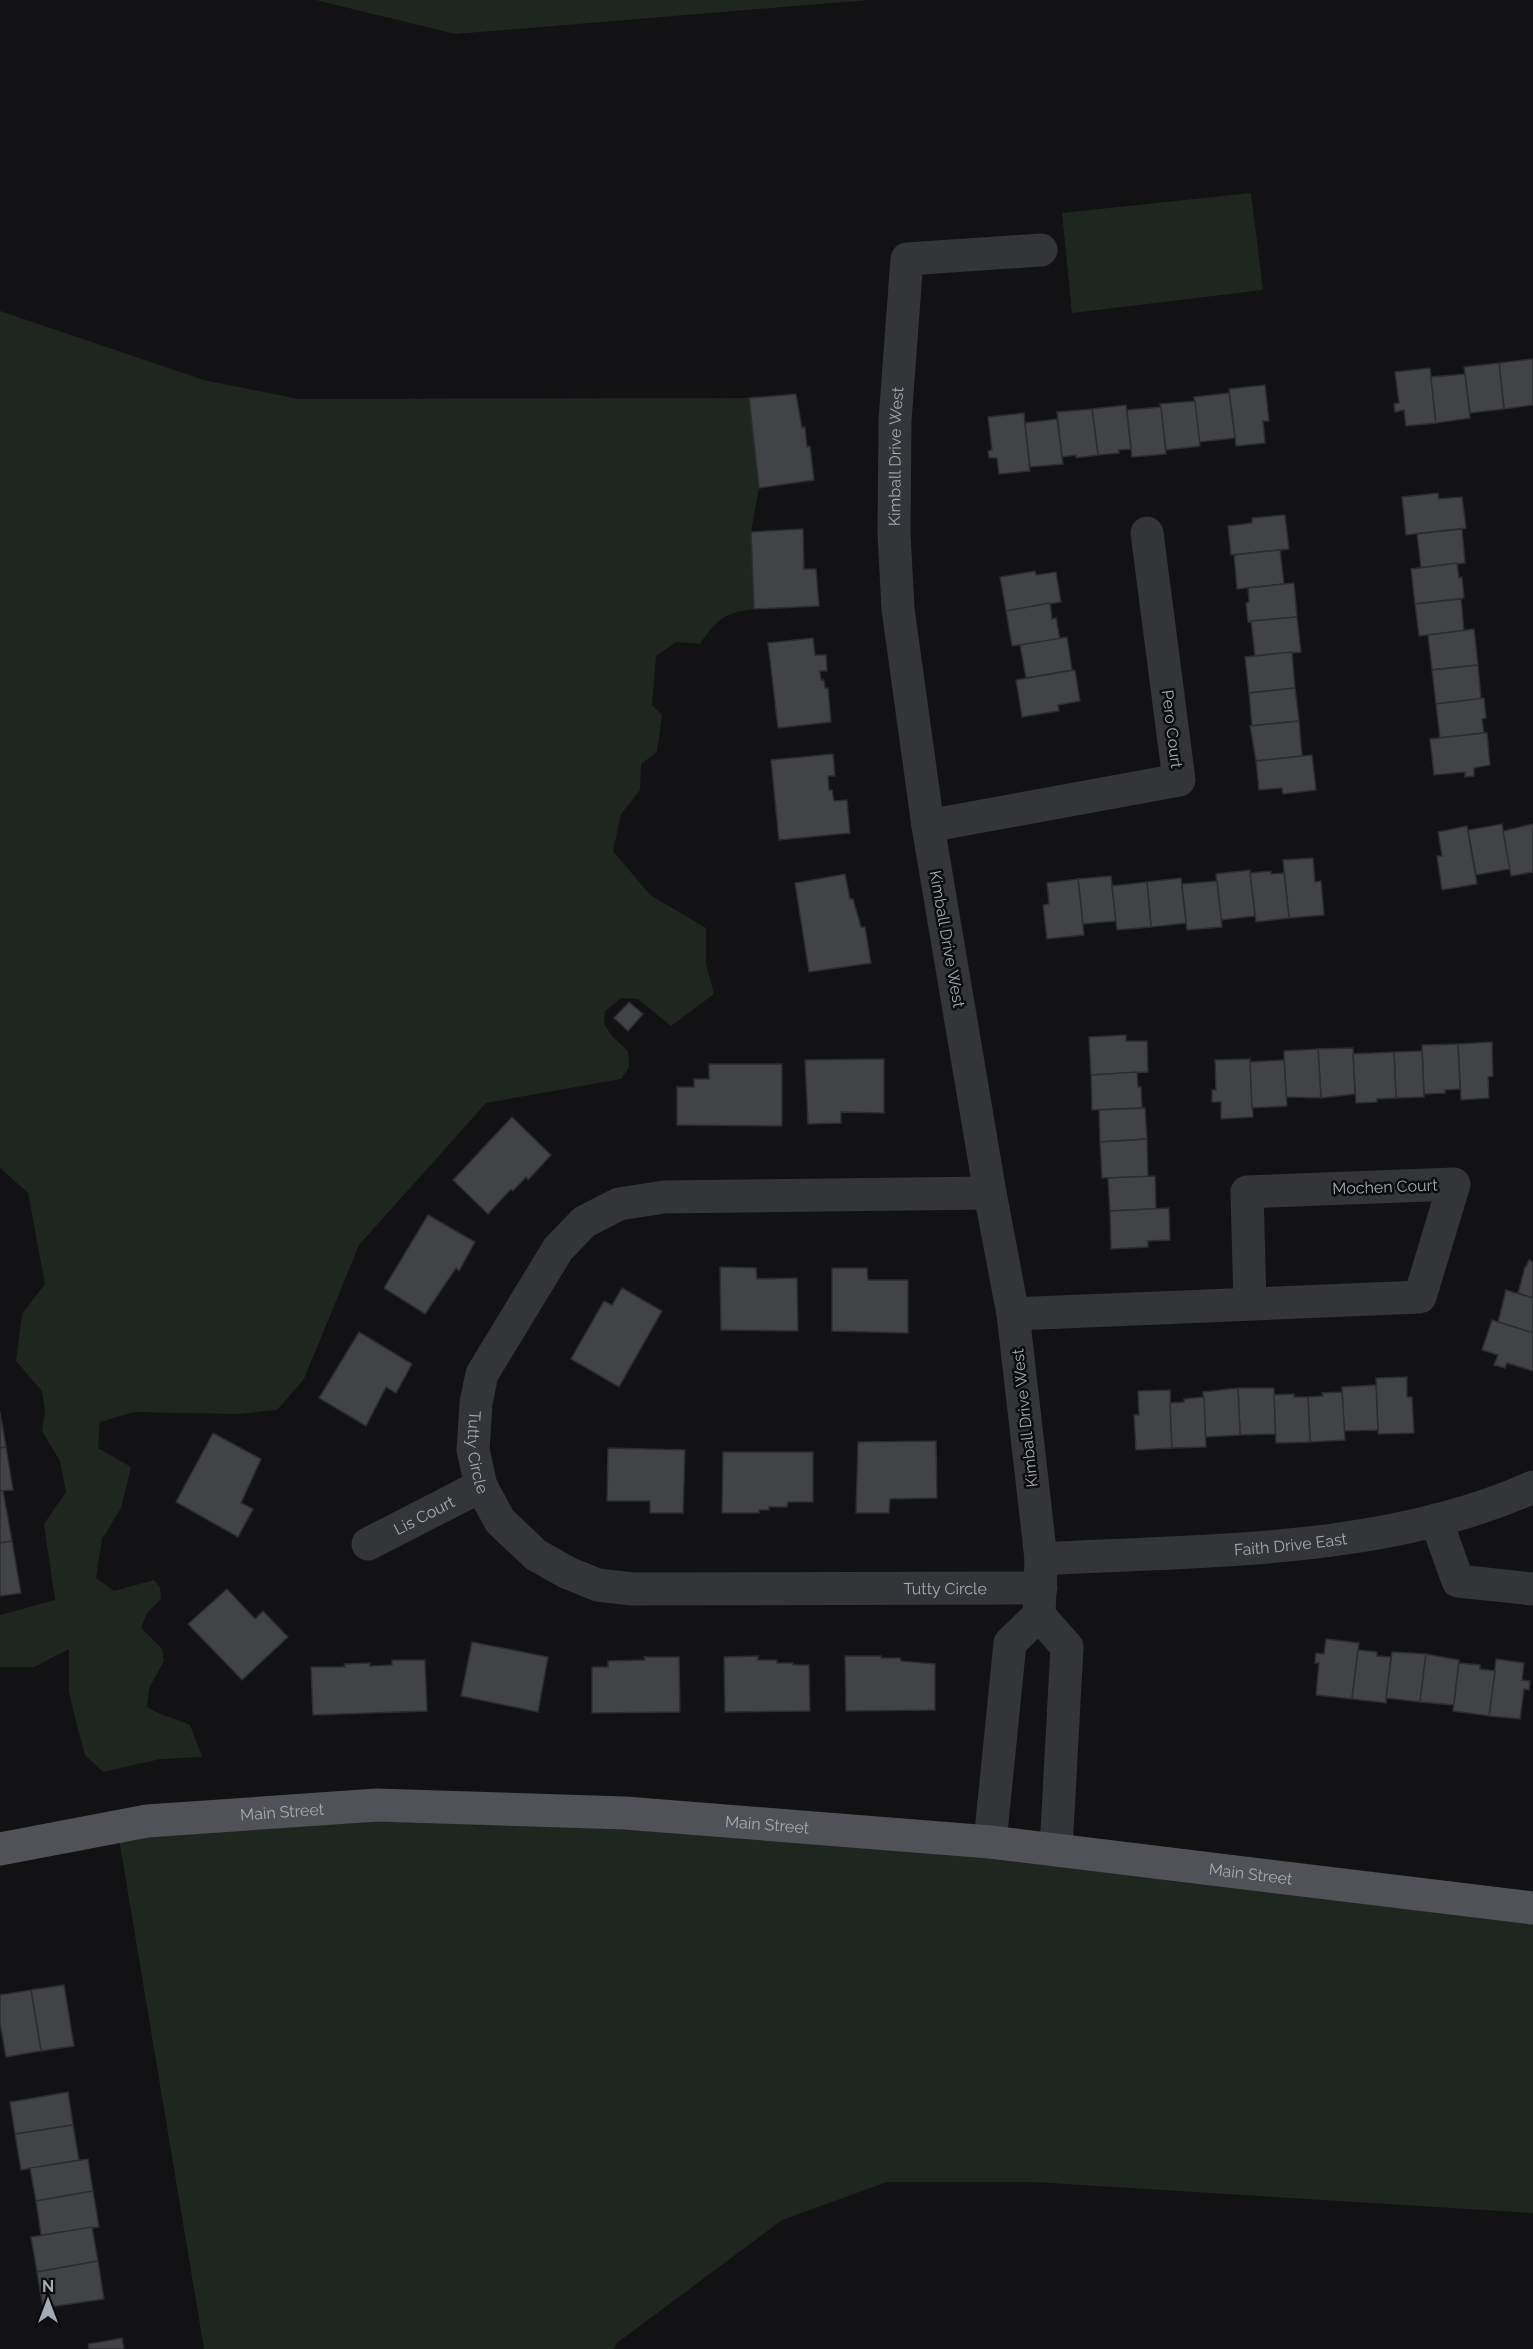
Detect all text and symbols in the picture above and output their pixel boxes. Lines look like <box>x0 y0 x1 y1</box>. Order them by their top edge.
street label: Kimball Drive West <box>885 386 907 526</box>
street label: Pero Court <box>1158 689 1186 770</box>
street label: Kimball Drive West <box>926 869 969 1010</box>
street label: Mochen Court <box>1332 1176 1439 1198</box>
street label: Kimball Drive West <box>1008 1347 1042 1488</box>
street label: Tutty Circle <box>463 1410 493 1497</box>
street label: Lis Court <box>390 1491 458 1539</box>
street label: Faith Drive East <box>1233 1529 1349 1559</box>
street label: Tutty Circle <box>903 1579 987 1598</box>
street label: Main Street <box>239 1799 325 1824</box>
street label: Main Street <box>725 1812 810 1837</box>
street label: Main Street <box>1208 1859 1294 1888</box>
north arrow <box>18 2271 78 2331</box>
text: N <box>42 2277 54 2296</box>

